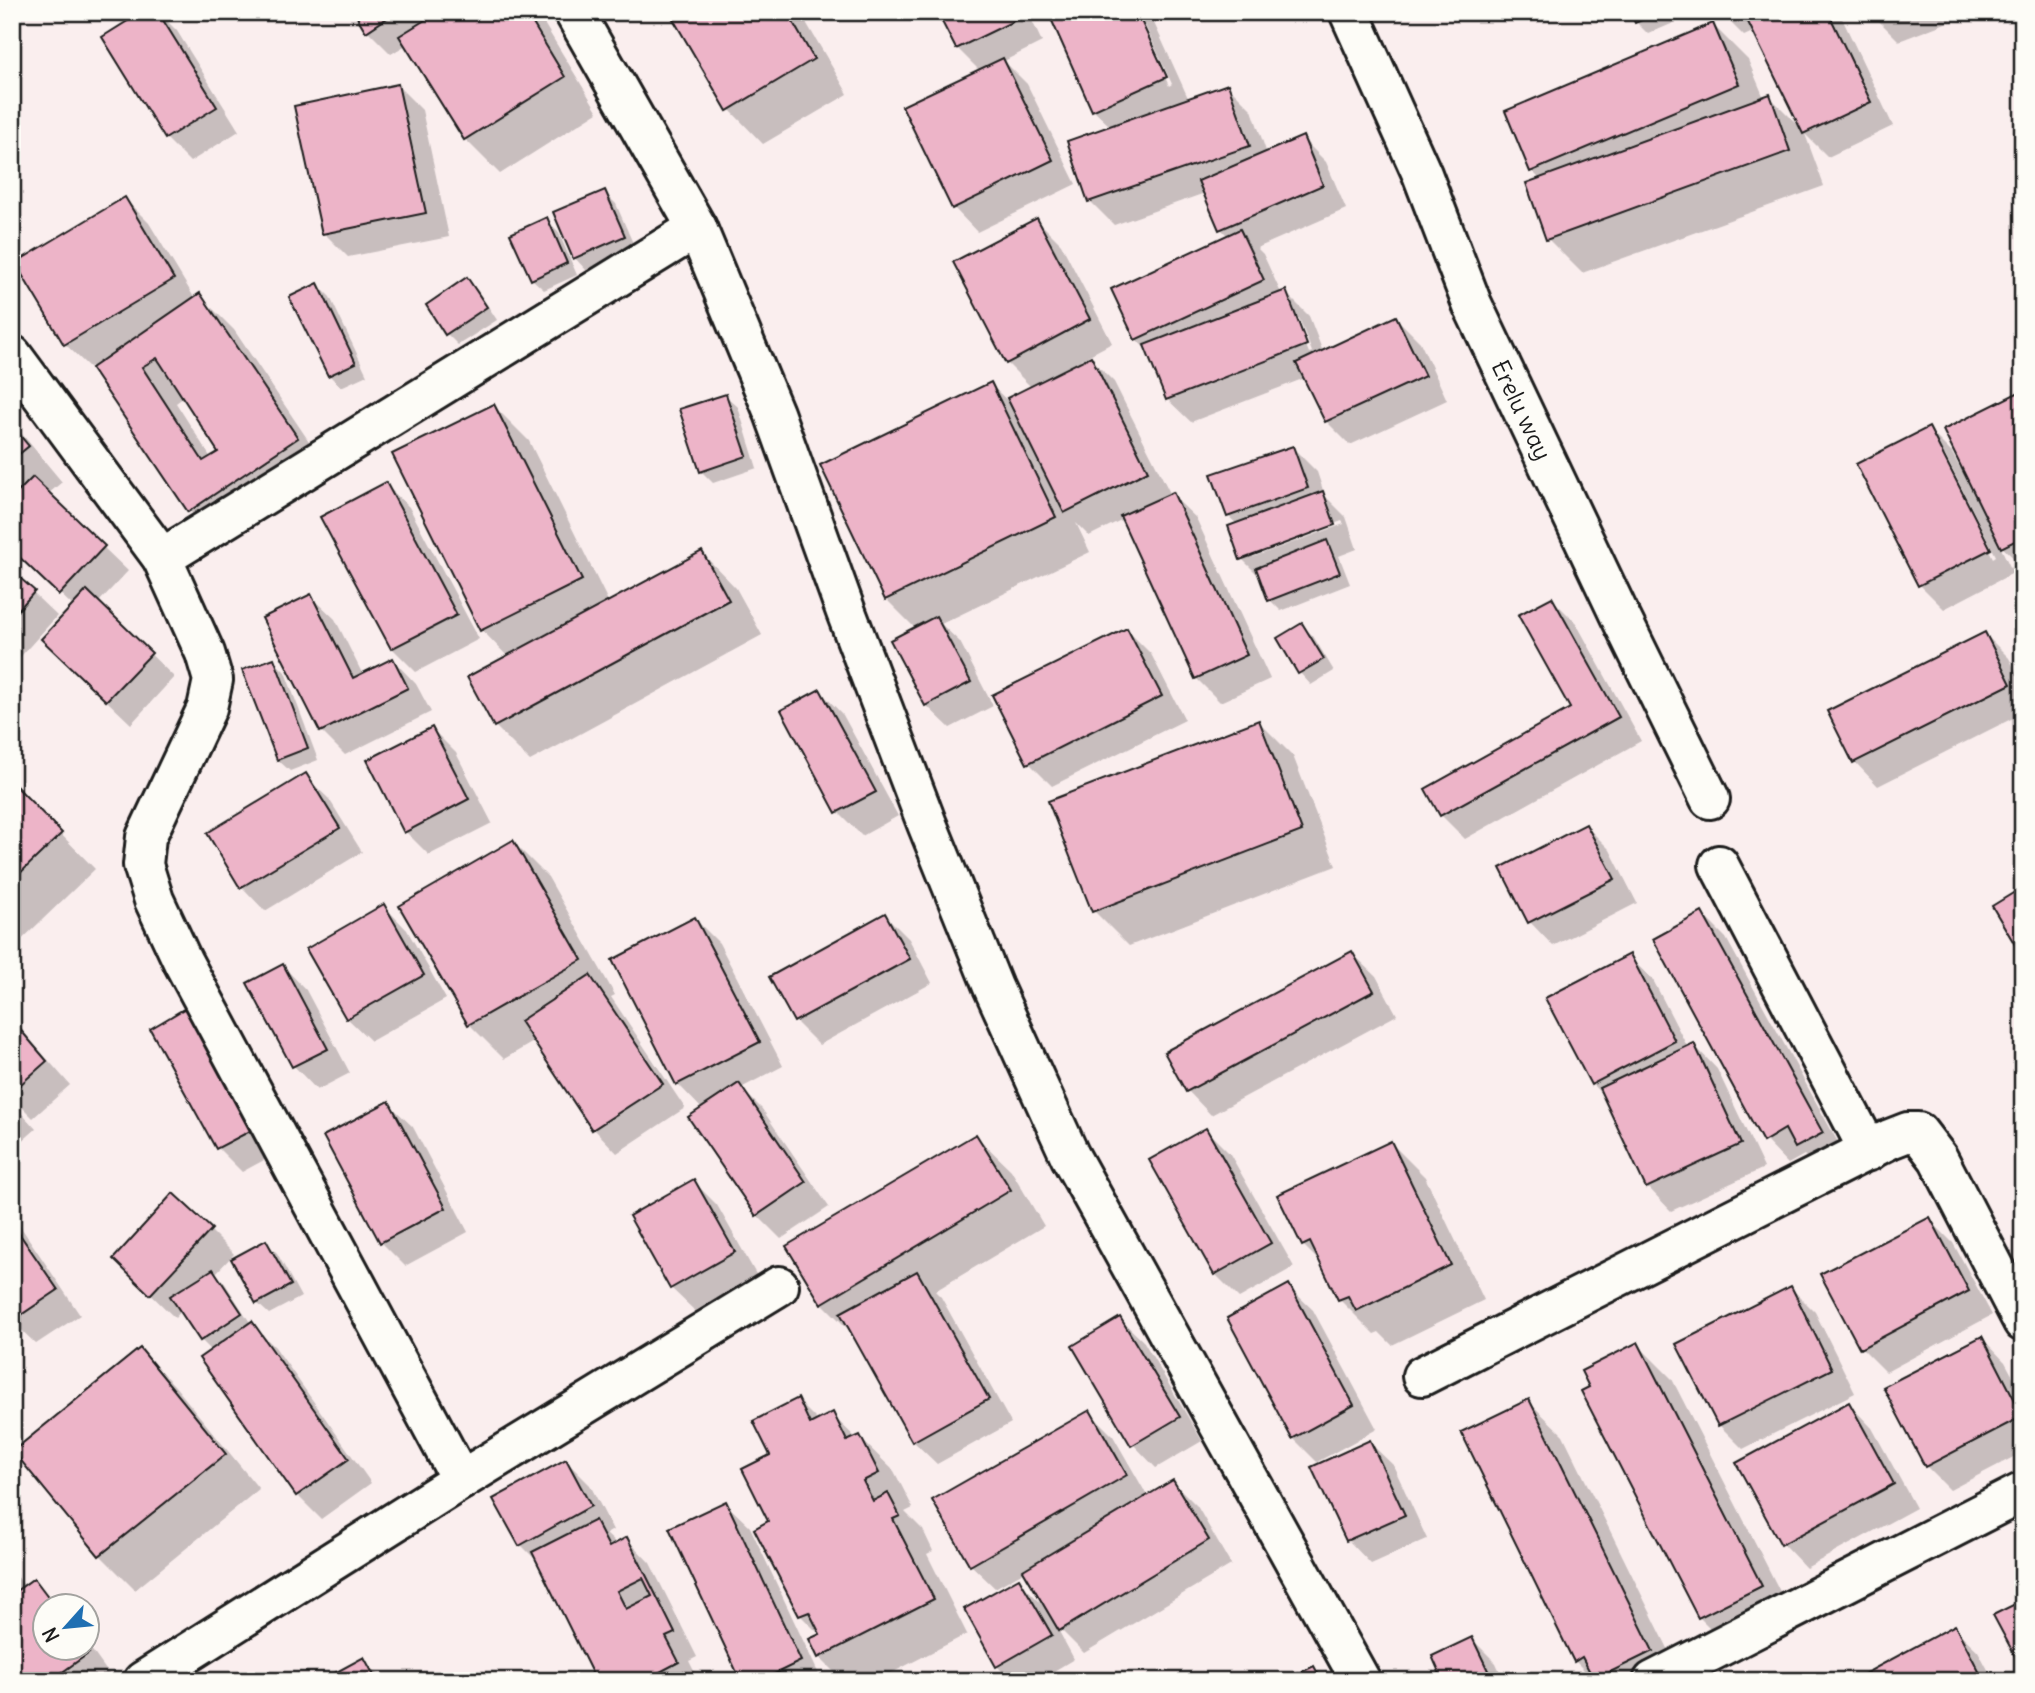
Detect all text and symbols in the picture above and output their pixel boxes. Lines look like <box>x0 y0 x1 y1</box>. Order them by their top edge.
street label: Erelu way <box>1486 355 1559 465</box>
north arrow <box>32 1592 102 1662</box>
text: N <box>37 1623 65 1646</box>

